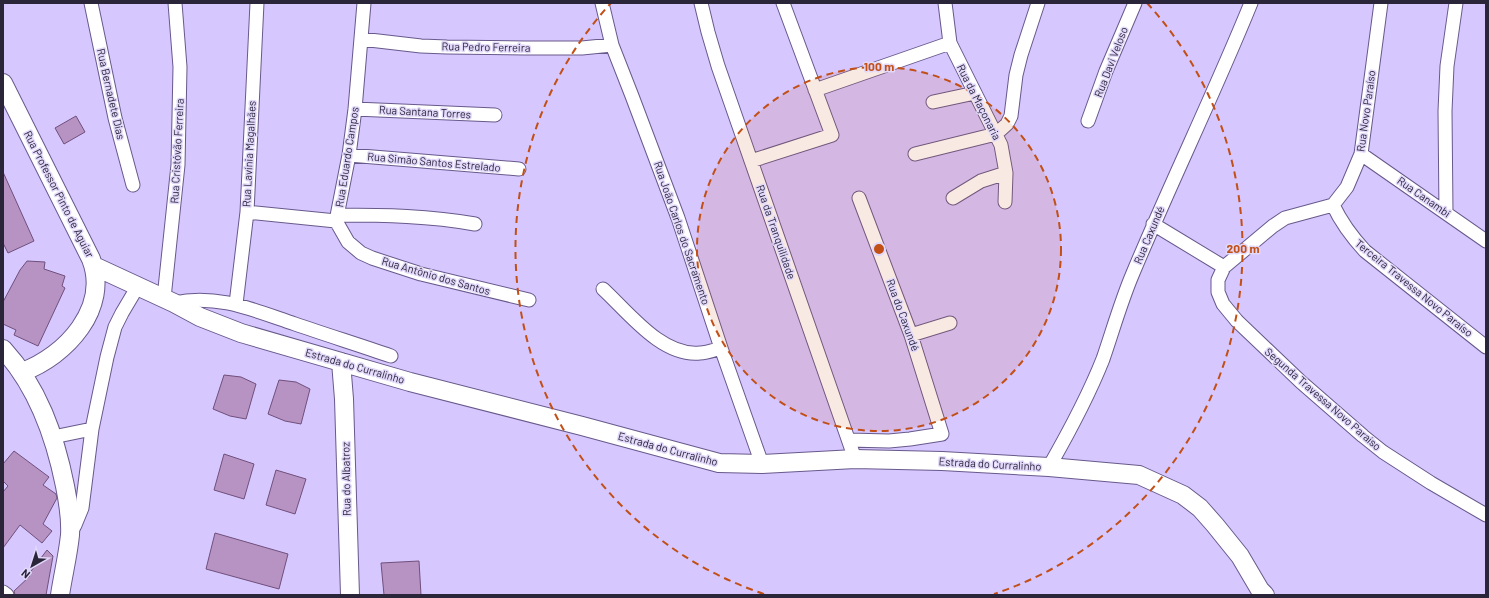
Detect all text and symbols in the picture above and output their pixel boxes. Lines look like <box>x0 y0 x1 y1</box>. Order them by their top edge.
street label: Rua Davi Veloso <box>1091 25 1130 99</box>
street label: Rua Pedro Ferreira <box>442 39 530 54</box>
street label: Rua Bernadete Dias <box>95 47 128 141</box>
text: 100 m <box>864 59 894 73</box>
street label: Rua da Maçonaria <box>955 62 1004 142</box>
street label: Rua Novo Paraíso <box>1353 69 1378 153</box>
street label: Rua Cristóvão Ferreira <box>167 98 186 204</box>
street label: Rua Lavínia Magalhães <box>239 100 258 207</box>
street label: Rua Santana Torres <box>379 103 471 120</box>
street label: Rua Eduardo Campos <box>332 106 361 208</box>
street label: Rua Professor Pinto de Aguiar <box>22 128 97 259</box>
street label: Rua Simão Santos Estrelado <box>367 149 501 174</box>
street label: Rua João Carlos do Sacramento <box>652 159 713 306</box>
street label: Rua Canambi <box>1395 173 1454 220</box>
street label: Rua da Tranquilidade <box>754 183 799 281</box>
street label: Rua Caxundé <box>1131 204 1167 266</box>
street label: Terceira Travessa Novo Paraíso <box>1353 236 1476 339</box>
text: 200 m <box>1227 241 1259 255</box>
centre of rings <box>872 242 886 256</box>
street label: Rua Antônio dos Santos <box>380 254 492 297</box>
street label: Rua do Caxundé <box>884 277 923 353</box>
street label: Estrada do Curralinho <box>304 345 406 386</box>
street label: Segunda Travessa Novo Paraíso <box>1263 345 1384 453</box>
street label: Estrada do Curralinho <box>617 429 719 468</box>
street label: Rua do Albatroz <box>338 442 353 516</box>
street label: Estrada do Curralinho <box>938 454 1042 473</box>
north arrow <box>12 546 52 586</box>
text: N <box>18 567 32 582</box>

